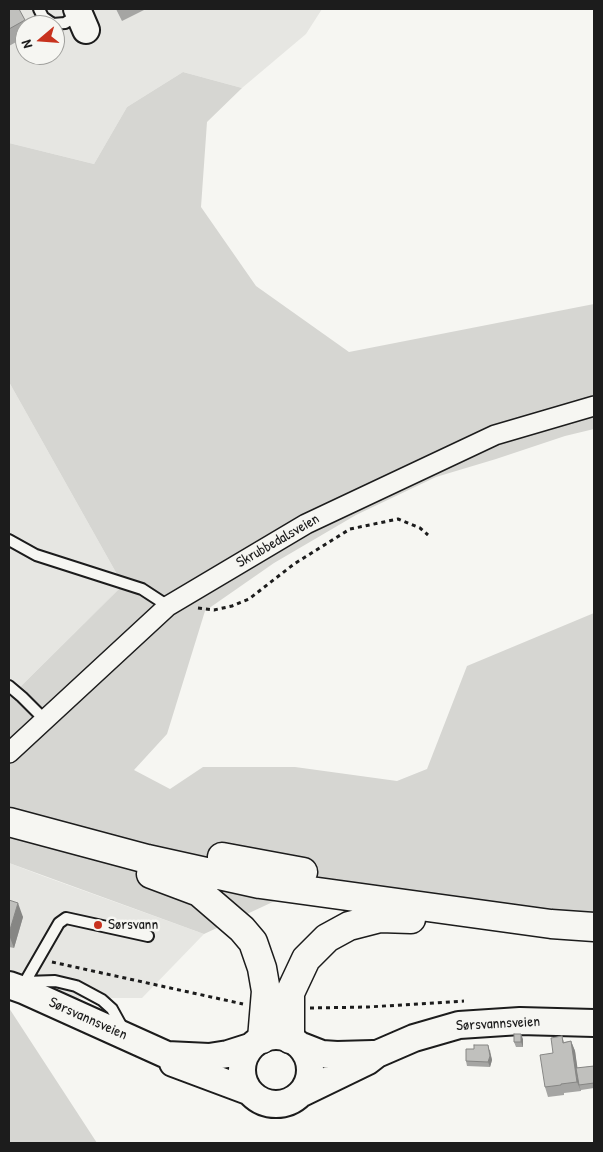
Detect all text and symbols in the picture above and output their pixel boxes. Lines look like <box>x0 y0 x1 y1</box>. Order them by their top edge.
north arrow <box>15 15 65 65</box>
text: N <box>16 38 36 51</box>
street label: Skrubbedalsveien <box>233 510 323 572</box>
place label: Sørsvann <box>108 916 158 934</box>
marker: Sørsvann <box>92 919 104 931</box>
street label: Sørsvannsveien <box>46 994 130 1044</box>
street label: Sørsvannsveien <box>456 1013 540 1035</box>

